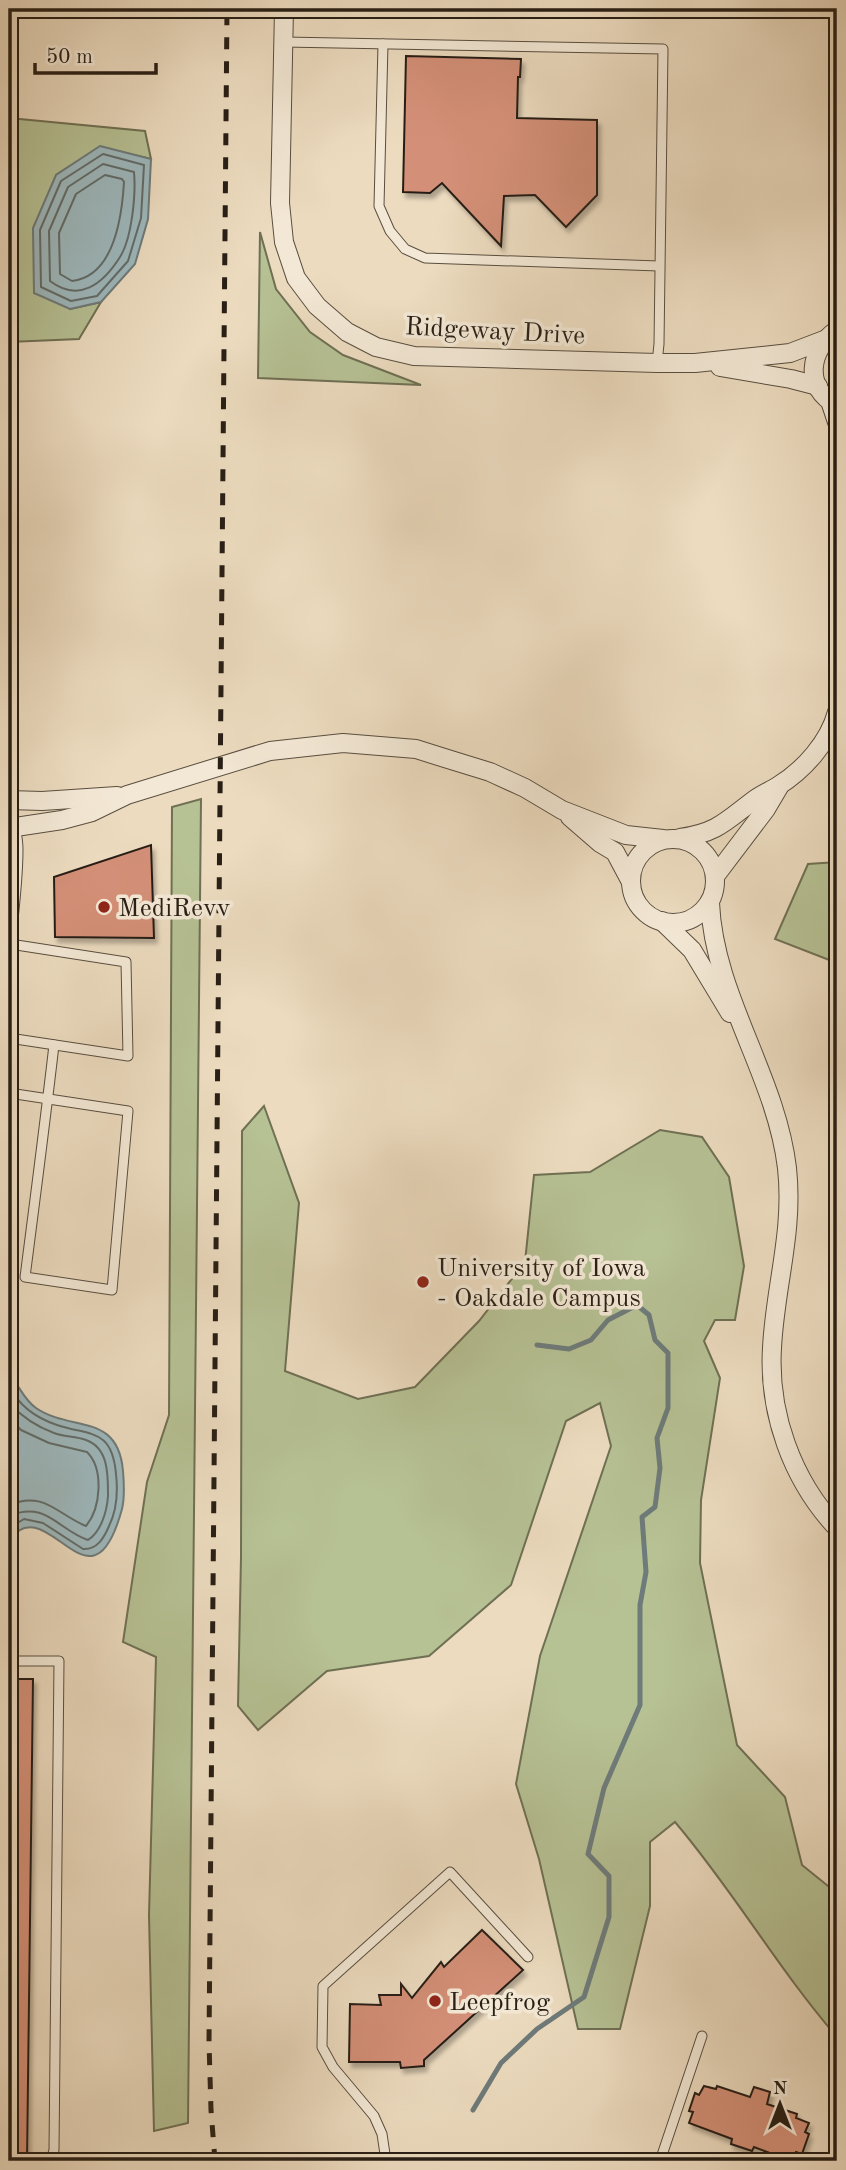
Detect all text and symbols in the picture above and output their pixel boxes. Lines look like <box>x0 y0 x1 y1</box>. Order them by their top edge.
scale bar <box>35 32 156 76</box>
text: 50 m <box>46 47 93 68</box>
street label: Ridgeway Drive <box>404 314 586 350</box>
place label: MediRevv <box>118 896 231 922</box>
marker: MediRevv <box>96 899 112 915</box>
place label: University of Iowa - Oakdale Campus <box>437 1256 646 1312</box>
marker: University of Iowa - Oakdale Campus <box>415 1274 431 1290</box>
place label: Leepfrog <box>449 1990 550 2016</box>
marker: Leepfrog <box>427 1993 443 2009</box>
north arrow <box>744 2068 814 2138</box>
text: N <box>773 2080 788 2099</box>

